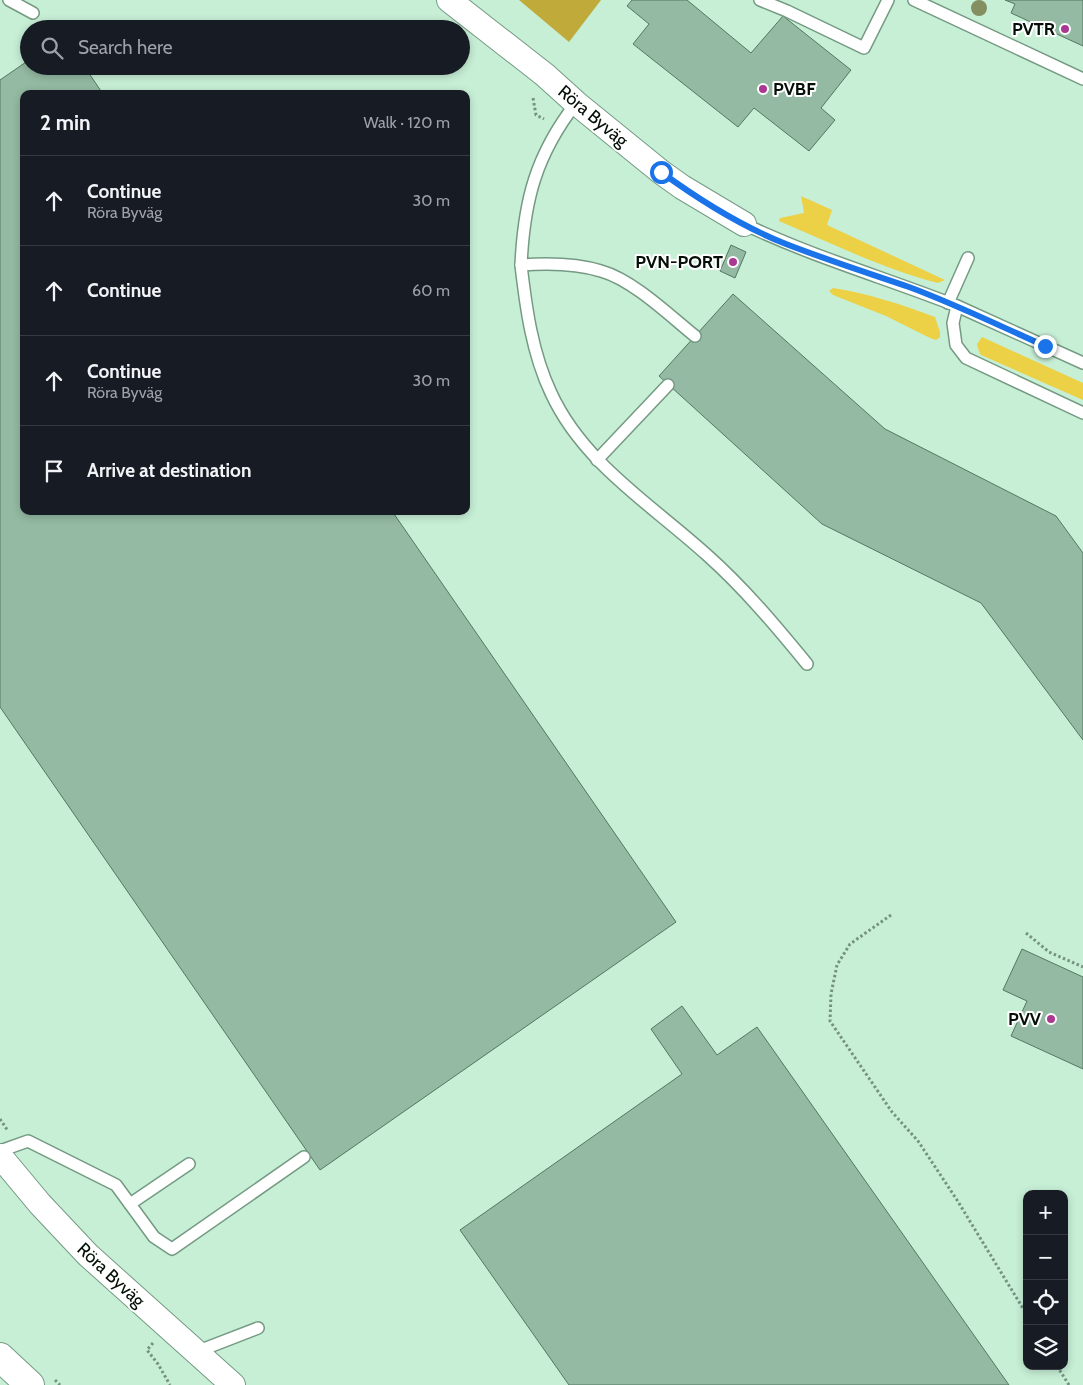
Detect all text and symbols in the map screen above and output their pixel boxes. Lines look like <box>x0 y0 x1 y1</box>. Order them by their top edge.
place label: PVTR <box>1012 18 1056 40</box>
search box <box>20 20 470 75</box>
marker: PVTR <box>1059 23 1071 35</box>
icon: search <box>38 34 66 62</box>
text: Search here <box>78 36 172 59</box>
place label: PVBF <box>773 78 816 100</box>
street label: Röra Byväg <box>554 80 633 152</box>
marker: PVBF <box>757 83 769 95</box>
text: 2 min <box>40 110 91 135</box>
text: Walk · 120 m <box>363 113 450 132</box>
route start <box>650 161 673 184</box>
text: Continue <box>87 180 161 203</box>
icon: ahead <box>40 187 68 215</box>
text: 30 m <box>413 191 450 210</box>
text: Röra Byväg <box>87 203 162 222</box>
place label: PVN-PORT <box>635 251 723 273</box>
marker: PVN-PORT <box>727 256 739 268</box>
icon: ahead <box>40 277 68 305</box>
text: Continue <box>87 279 161 302</box>
text: 60 m <box>412 281 450 300</box>
route end <box>1034 335 1057 358</box>
text: Continue <box>87 360 161 383</box>
icon: ahead <box>40 367 68 395</box>
text: 30 m <box>413 371 450 390</box>
text: Röra Byväg <box>87 383 162 402</box>
icon: arrive <box>40 457 68 485</box>
text: Arrive at destination <box>87 459 251 482</box>
place label: PVV <box>1008 1008 1042 1030</box>
marker: PVV <box>1045 1013 1057 1025</box>
map controls <box>1023 1190 1068 1370</box>
button: + <box>1023 1190 1068 1235</box>
button: − <box>1023 1235 1068 1280</box>
street label: Röra Byväg <box>73 1238 150 1313</box>
button: locate <box>1023 1280 1068 1325</box>
button: layers <box>1023 1325 1068 1370</box>

